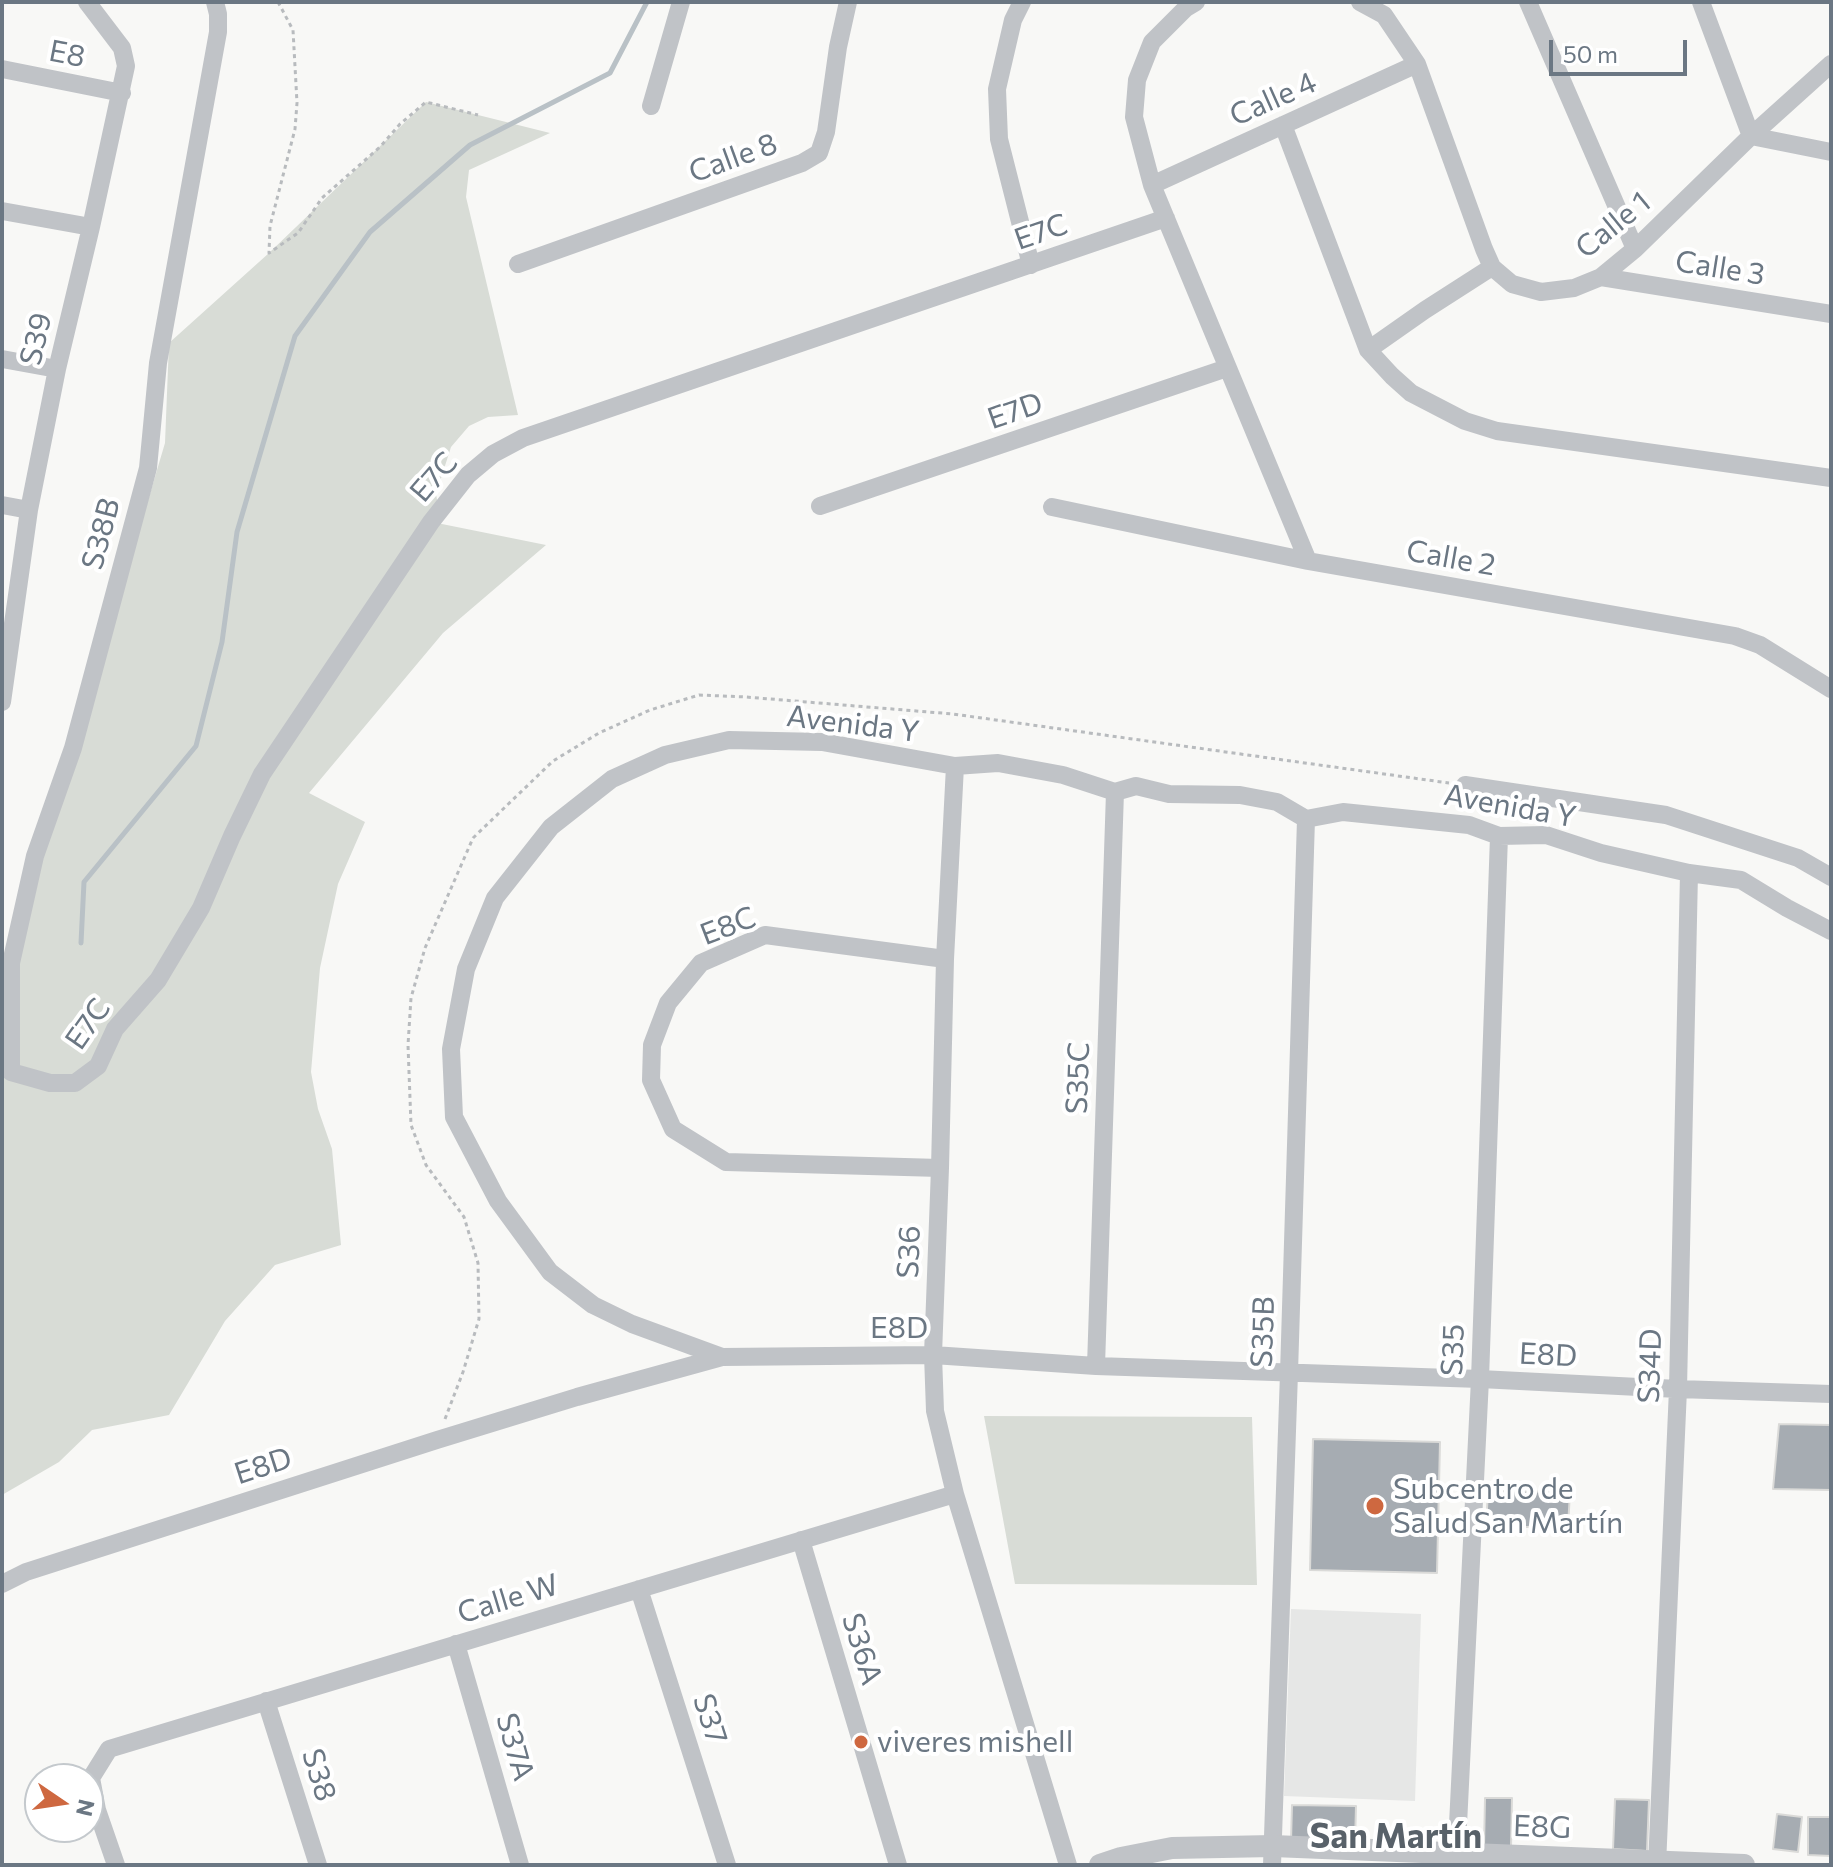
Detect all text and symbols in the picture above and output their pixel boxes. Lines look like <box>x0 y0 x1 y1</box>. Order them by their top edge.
scale bar <box>1553 24 1691 74</box>
street label: E8 <box>46 33 88 75</box>
text: 50 m <box>1563 39 1618 68</box>
street label: Calle 4 <box>1224 64 1322 134</box>
street label: Calle 8 <box>684 125 782 191</box>
street label: Calle 1 <box>1568 184 1658 266</box>
street label: E7C <box>1010 206 1072 258</box>
street label: Calle 3 <box>1673 243 1767 293</box>
street label: S39 <box>13 309 59 369</box>
street label: E7D <box>983 385 1047 437</box>
street label: E7C <box>403 445 465 509</box>
street label: S38B <box>74 494 128 574</box>
street label: Calle 2 <box>1404 532 1498 584</box>
street label: Avenida Y <box>785 698 921 750</box>
street label: Avenida Y <box>1441 777 1579 835</box>
street label: E8C <box>695 899 761 953</box>
street label: E7C <box>58 992 118 1056</box>
street label: S35C <box>1059 1041 1097 1115</box>
street label: S36 <box>890 1225 928 1279</box>
street label: S35B <box>1244 1296 1282 1368</box>
street label: E8D <box>870 1310 928 1346</box>
street label: S35 <box>1434 1323 1472 1377</box>
street label: S34D <box>1631 1328 1669 1404</box>
street label: E8D <box>1518 1336 1578 1374</box>
street label: E8D <box>230 1440 296 1492</box>
place label: Subcentro de Salud San Martín <box>1393 1471 1623 1542</box>
marker: Subcentro de Salud San Martín <box>1364 1495 1386 1517</box>
street label: Calle W <box>453 1567 563 1631</box>
street label: S36A <box>834 1609 890 1689</box>
street label: S37 <box>685 1689 735 1749</box>
street label: S37A <box>488 1709 542 1785</box>
place label: viveres mishell <box>877 1724 1073 1760</box>
marker: viveres mishell <box>852 1733 870 1751</box>
street label: S38 <box>294 1744 344 1806</box>
north arrow <box>24 1763 104 1843</box>
text: N <box>71 1797 101 1819</box>
street label: E8G <box>1512 1808 1572 1846</box>
district label: San Martín <box>1310 1817 1482 1857</box>

